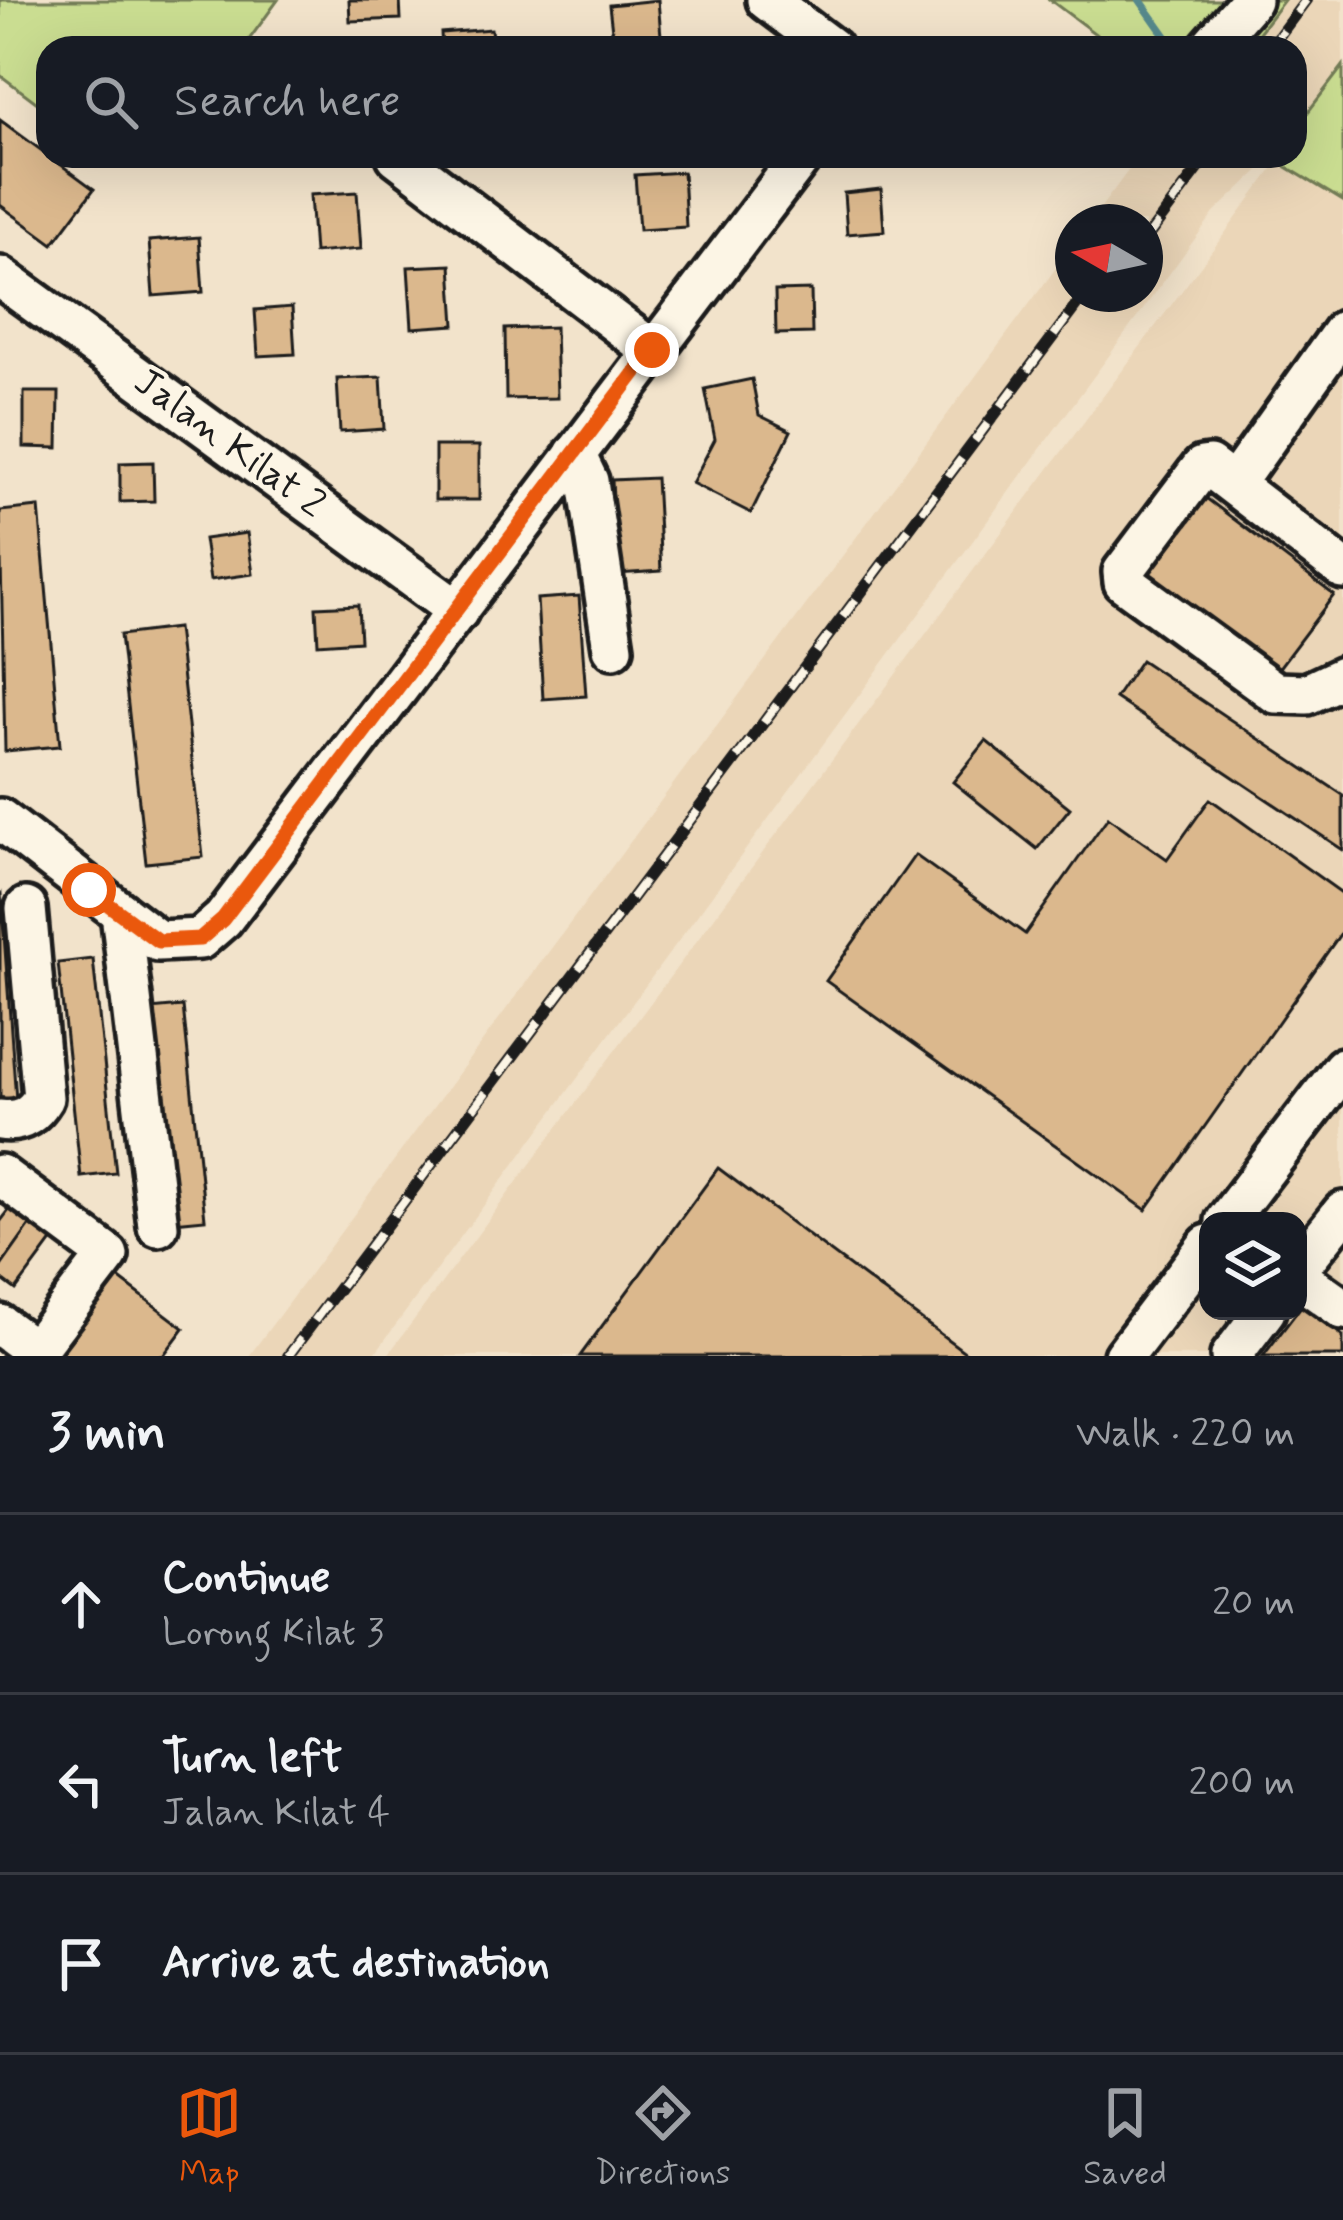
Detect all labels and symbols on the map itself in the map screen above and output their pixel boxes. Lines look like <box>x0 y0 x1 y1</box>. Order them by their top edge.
north arrow <box>1055 204 1163 312</box>
route end <box>625 323 679 377</box>
street label: Jalan Kilat 2 <box>123 357 335 531</box>
route start <box>62 863 116 917</box>

